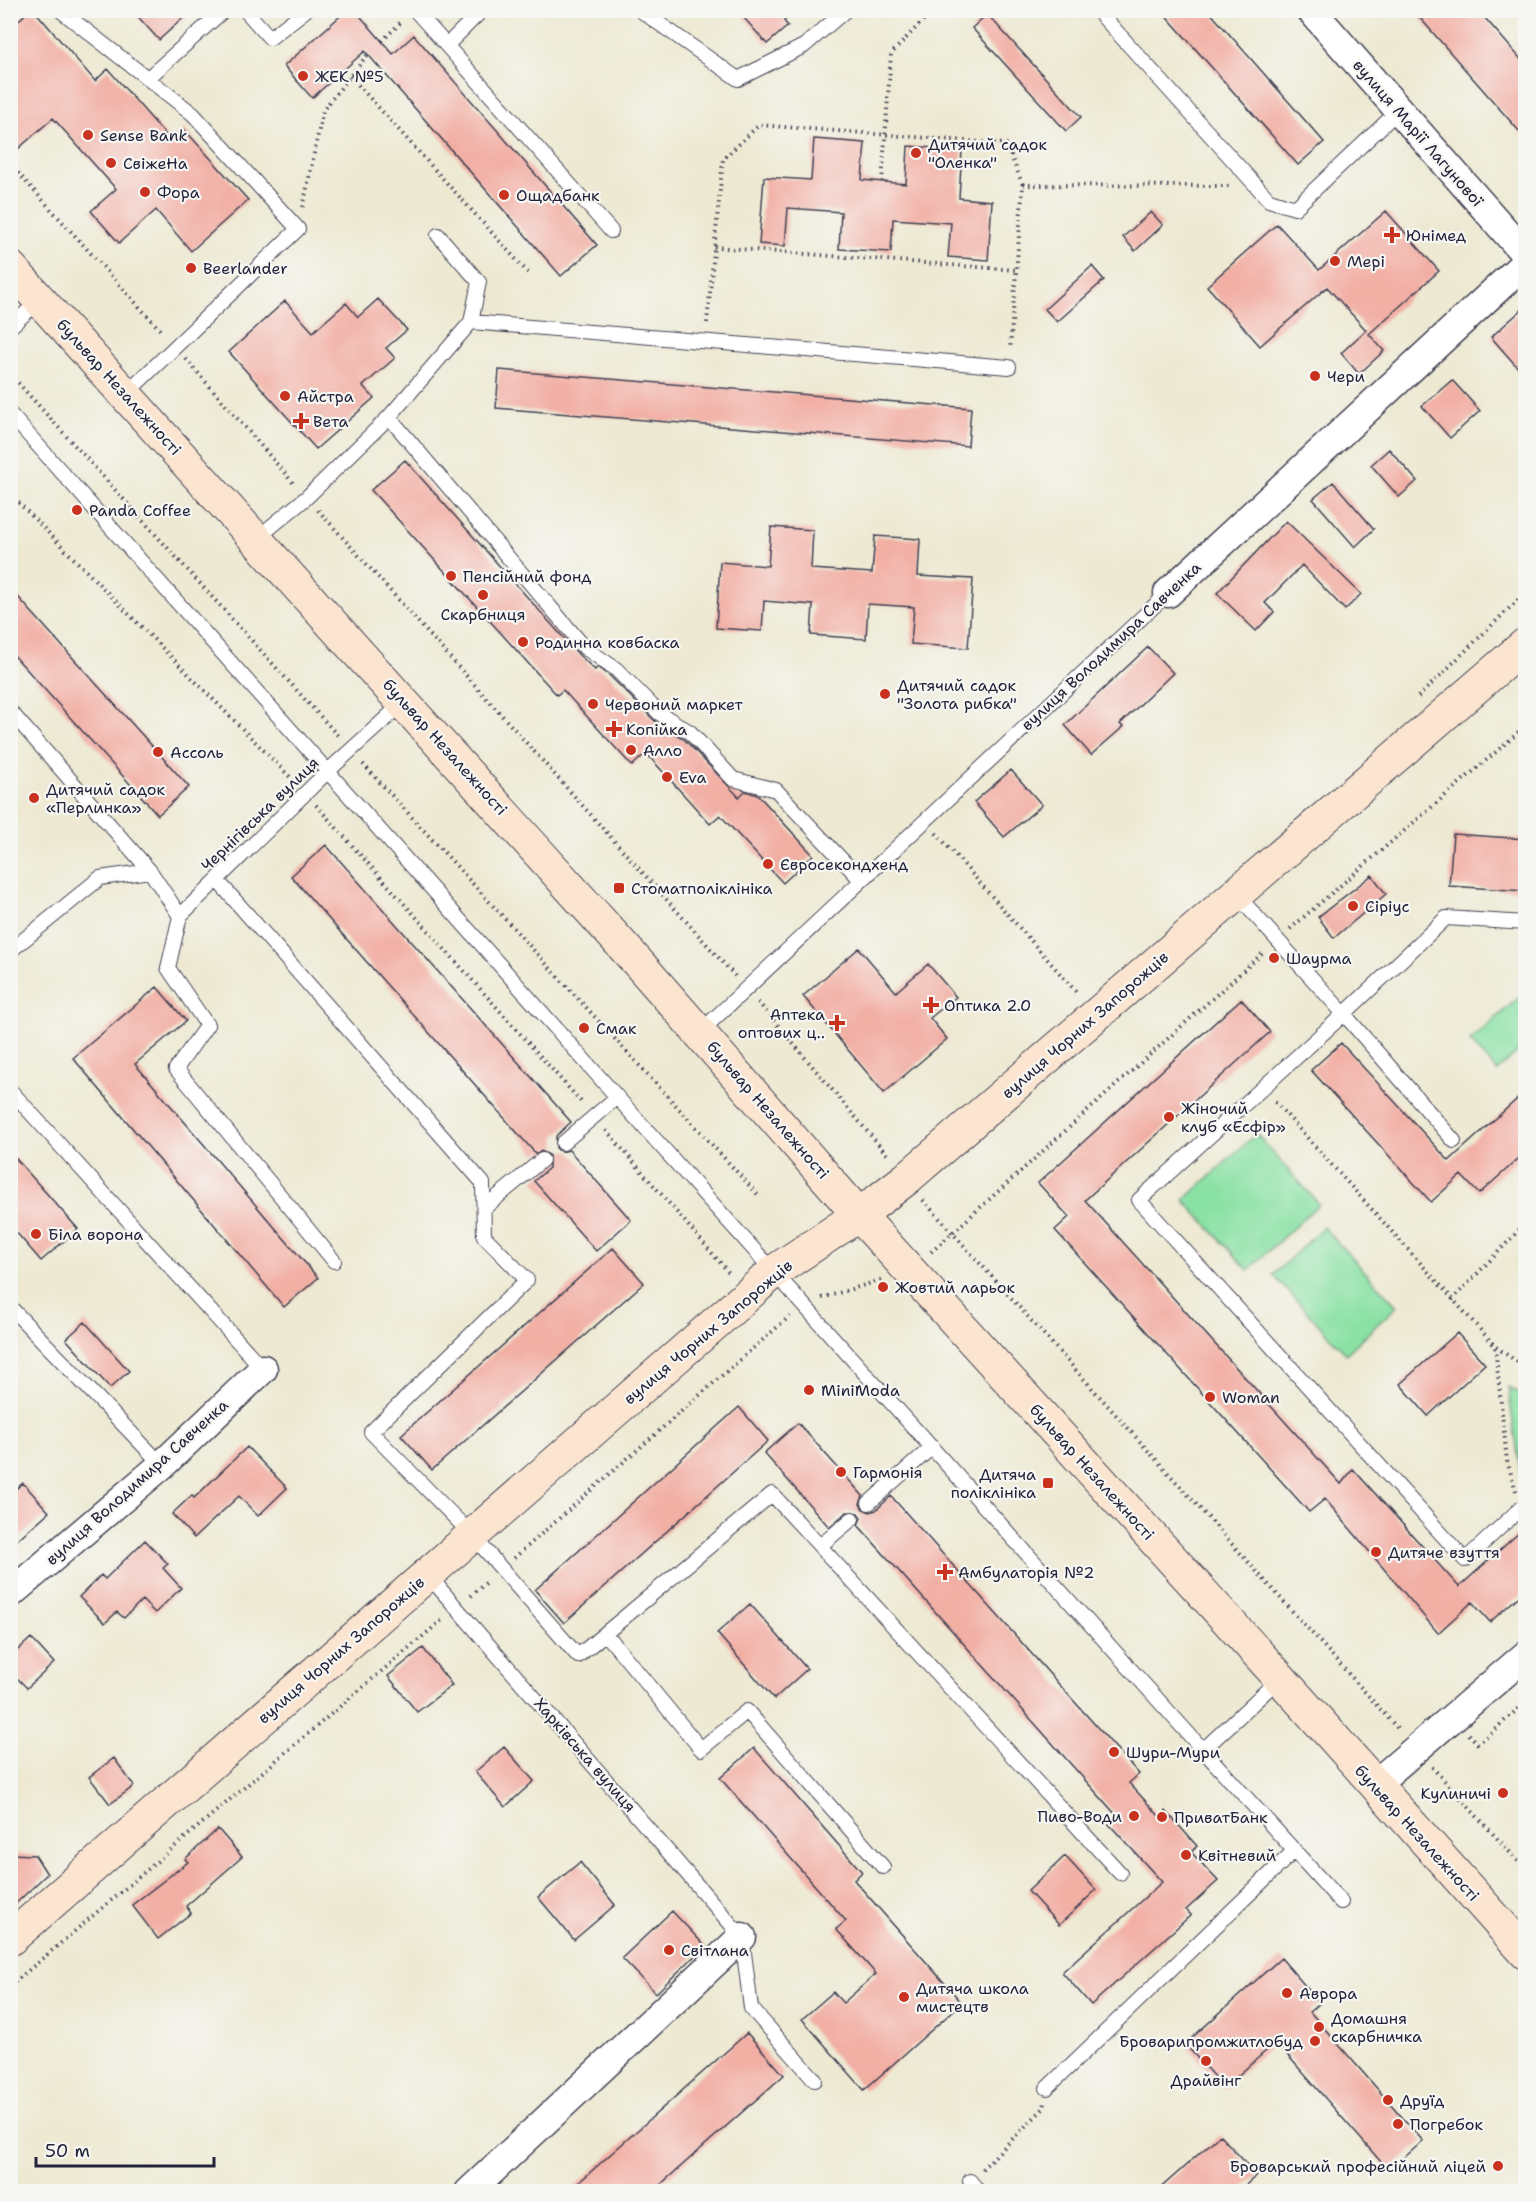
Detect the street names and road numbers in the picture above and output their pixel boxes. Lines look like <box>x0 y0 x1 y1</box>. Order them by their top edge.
street label: вулиця Марії Лагунової <box>1348 55 1488 211</box>
street label: бульвар Незалежності <box>52 314 186 460</box>
street label: вулиця Володимира Савченка <box>1017 557 1205 735</box>
street label: бульвар Незалежності <box>378 674 512 820</box>
street label: Чернігівська вулиця <box>197 752 323 876</box>
street label: вулиця Чорних Запорожців <box>997 947 1173 1103</box>
street label: бульвар Незалежності <box>702 1036 834 1184</box>
street label: вулиця Чорних Запорожців <box>619 1255 797 1409</box>
street label: вулиця Володимира Савченка <box>41 1394 233 1570</box>
street label: бульвар Незалежності <box>1025 1399 1159 1545</box>
street label: вулиця Чорних Запорожців <box>253 1572 429 1728</box>
street label: Харківська вулиця <box>529 1693 641 1817</box>
street label: бульвар Незалежності <box>1350 1760 1484 1906</box>

